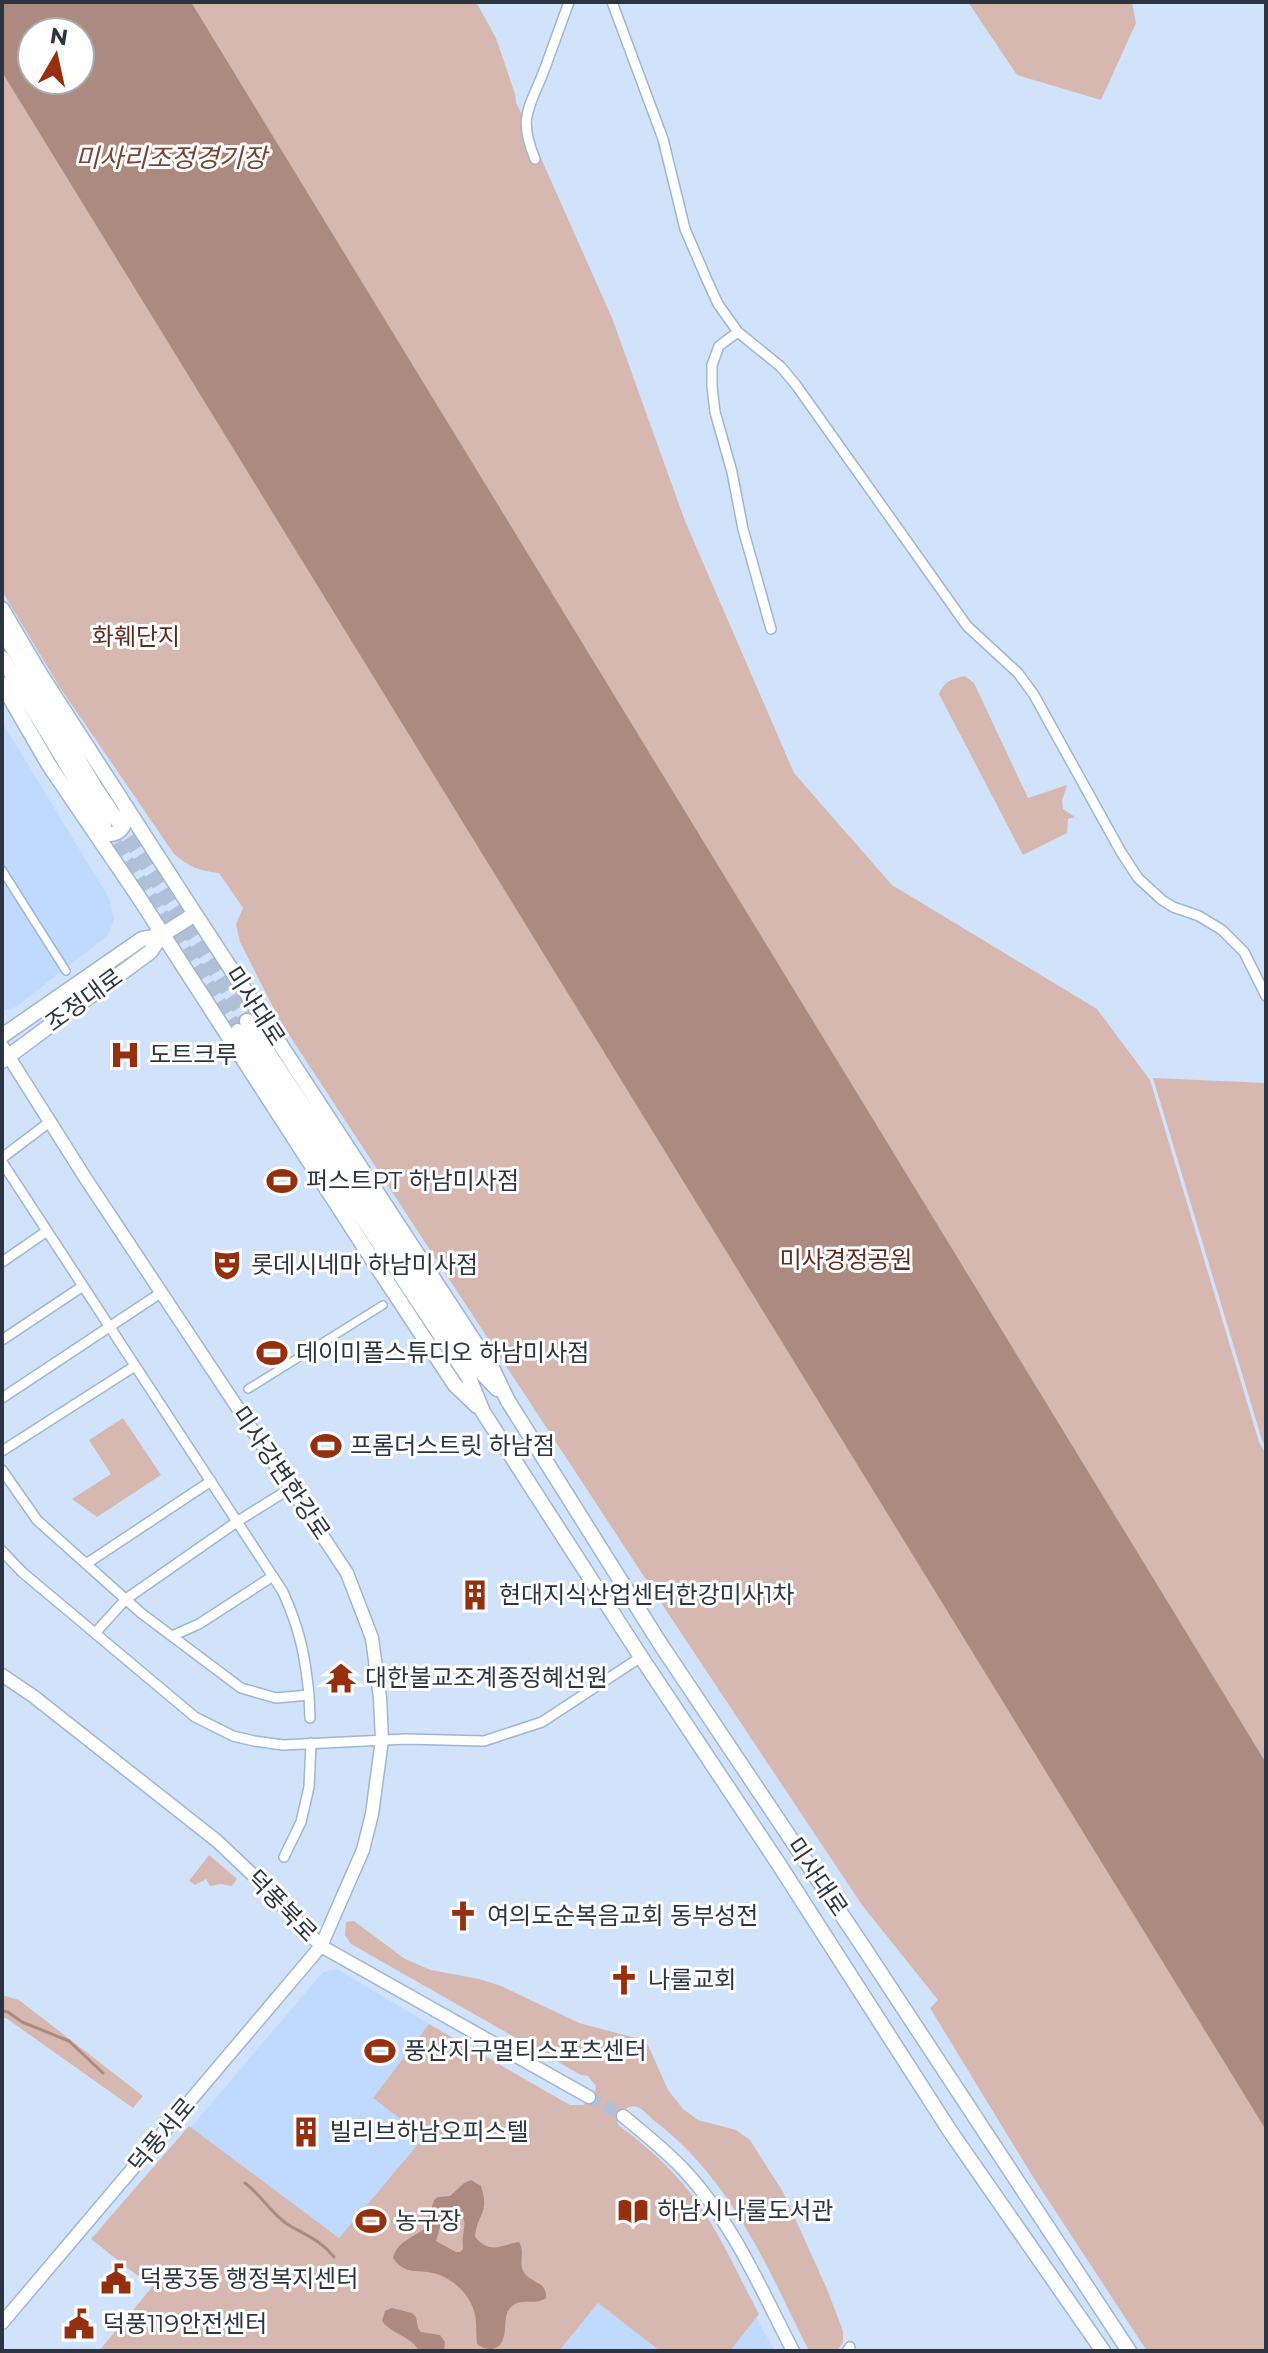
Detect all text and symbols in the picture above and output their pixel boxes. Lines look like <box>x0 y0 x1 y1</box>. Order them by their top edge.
north arrow <box>16 16 96 96</box>
text: N <box>48 22 70 51</box>
water label: 미사리조정경기장 <box>75 142 270 174</box>
park label: 화훼단지 <box>92 622 180 651</box>
street label: 미사대로 <box>219 961 292 1051</box>
street label: 조정대로 <box>39 962 128 1037</box>
hospital icon: 도트크루 <box>108 1038 142 1072</box>
place label: 도트크루 <box>149 1040 237 1069</box>
sports icon: 퍼스트PT 하남미사점 <box>265 1164 299 1198</box>
place label: 퍼스트PT 하남미사점 <box>306 1166 519 1195</box>
park label: 미사경정공원 <box>780 1245 912 1274</box>
theatre icon: 롯데시네마 하남미사점 <box>210 1248 244 1282</box>
place label: 롯데시네마 하남미사점 <box>251 1250 478 1279</box>
sports icon: 데이미폴스튜디오 하남미사점 <box>255 1336 289 1370</box>
place label: 데이미폴스튜디오 하남미사점 <box>296 1338 589 1367</box>
street label: 미사강변한강로 <box>226 1401 337 1545</box>
sports icon: 프롬더스트릿 하남점 <box>309 1429 343 1463</box>
place label: 프롬더스트릿 하남점 <box>350 1431 555 1460</box>
building icon: 현대지식산업센터한강미사1차 <box>458 1578 492 1612</box>
place label: 현대지식산업센터한강미사1차 <box>499 1580 795 1609</box>
temple icon: 대한불교조계종정혜선원 <box>324 1661 358 1695</box>
place label: 대한불교조계종정혜선원 <box>365 1663 608 1692</box>
street label: 미사대로 <box>781 1832 854 1921</box>
street label: 덕풍북로 <box>241 1864 323 1947</box>
church icon: 여의도순복음교회 동부성전 <box>446 1899 480 1933</box>
place label: 여의도순복음교회 동부성전 <box>487 1901 758 1930</box>
church icon: 나룰교회 <box>607 1963 641 1997</box>
place label: 나룰교회 <box>648 1965 736 1994</box>
sports icon: 풍산지구멀티스포츠센터 <box>363 2034 397 2068</box>
place label: 풍산지구멀티스포츠센터 <box>404 2036 647 2065</box>
street label: 덕풍서로 <box>122 2092 201 2178</box>
building icon: 빌리브하남오피스텔 <box>289 2115 323 2149</box>
place label: 빌리브하남오피스텔 <box>330 2117 529 2146</box>
library icon: 하남시나룰도서관 <box>616 2194 650 2228</box>
place label: 하남시나룰도서관 <box>657 2196 834 2225</box>
sports icon: 농구장 <box>354 2204 388 2238</box>
place label: 농구장 <box>395 2206 461 2235</box>
public building icon: 덕풍3동 행정복지센터 <box>99 2262 133 2296</box>
place label: 덕풍3동 행정복지센터 <box>140 2264 359 2293</box>
public building icon: 덕풍119안전센터 <box>62 2307 96 2341</box>
place label: 덕풍119안전센터 <box>103 2309 267 2338</box>

